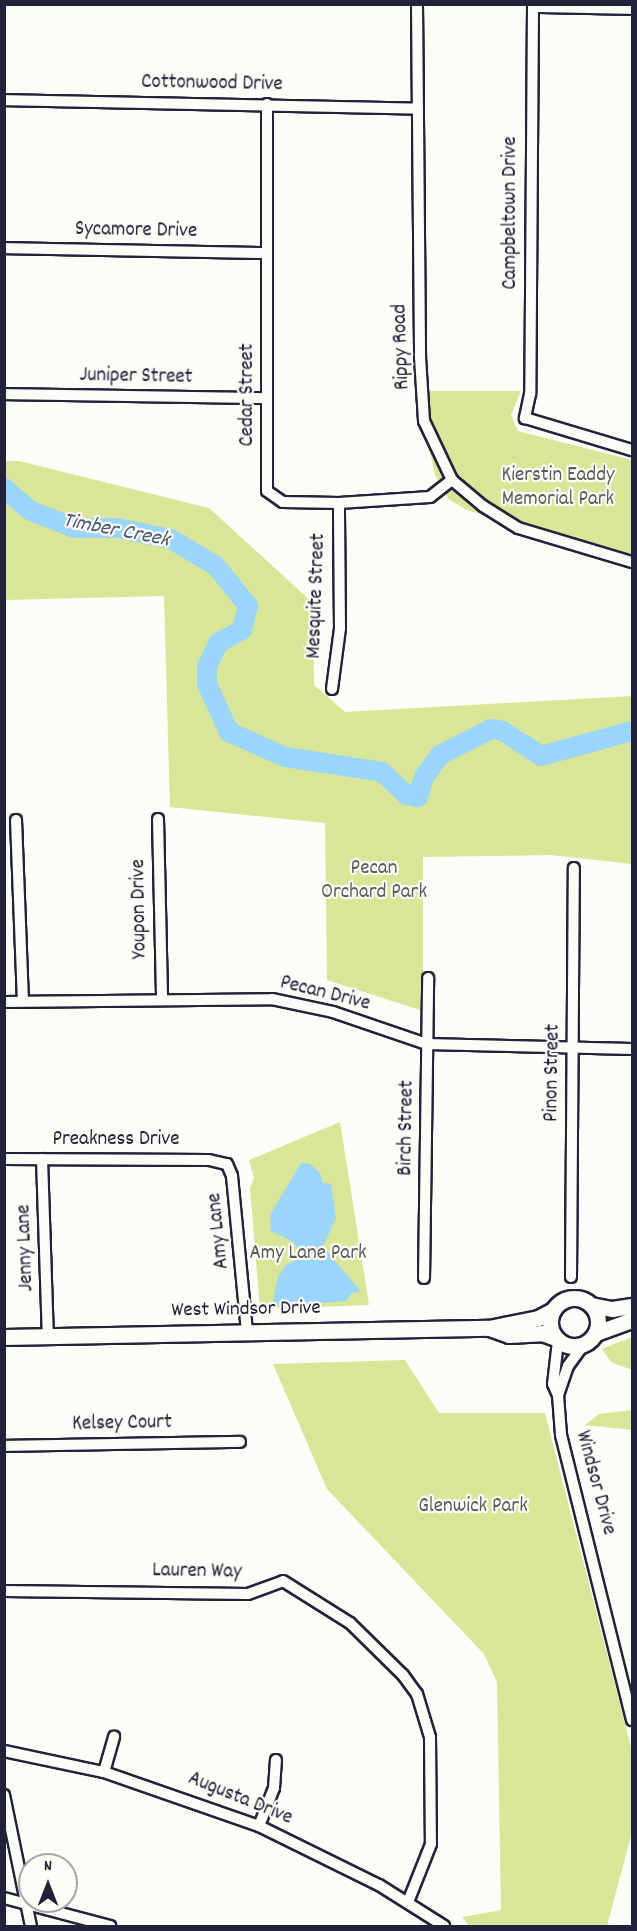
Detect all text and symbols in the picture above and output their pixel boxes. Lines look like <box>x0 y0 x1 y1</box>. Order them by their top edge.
street label: Cottonwood Drive <box>141 70 283 98</box>
street label: Campbeltown Drive <box>498 136 524 290</box>
street label: Sycamore Drive <box>75 217 197 245</box>
street label: Rippy Road <box>388 304 416 390</box>
street label: Cedar Street <box>235 344 261 446</box>
street label: Juniper Street <box>79 363 193 391</box>
park label: Kierstin Eaddy Memorial Park <box>501 463 615 513</box>
water label: Timber Creek <box>61 508 171 554</box>
street label: Mesquite Street <box>302 533 332 659</box>
park label: Pecan Orchard Park <box>321 856 427 906</box>
street label: Youpon Drive <box>127 859 153 959</box>
street label: Pecan Drive <box>277 971 373 1017</box>
street label: Pinon Street <box>540 1024 566 1122</box>
street label: Birch Street <box>394 1080 420 1176</box>
street label: Preakness Drive <box>53 1127 179 1153</box>
street label: Amy Lane <box>202 1192 236 1270</box>
street label: Jenny Lane <box>12 1204 40 1292</box>
park label: Amy Lane Park <box>249 1241 367 1267</box>
street label: West Windsor Drive <box>171 1296 321 1324</box>
street label: Kelsey Court <box>72 1411 172 1437</box>
street label: Windsor Drive <box>569 1428 621 1538</box>
park label: Glenwick Park <box>418 1494 528 1520</box>
street label: Lauren Way <box>152 1559 242 1585</box>
street label: Augusta Drive <box>184 1767 296 1831</box>
north arrow <box>18 1853 78 1913</box>
text: N <box>44 1855 52 1878</box>

